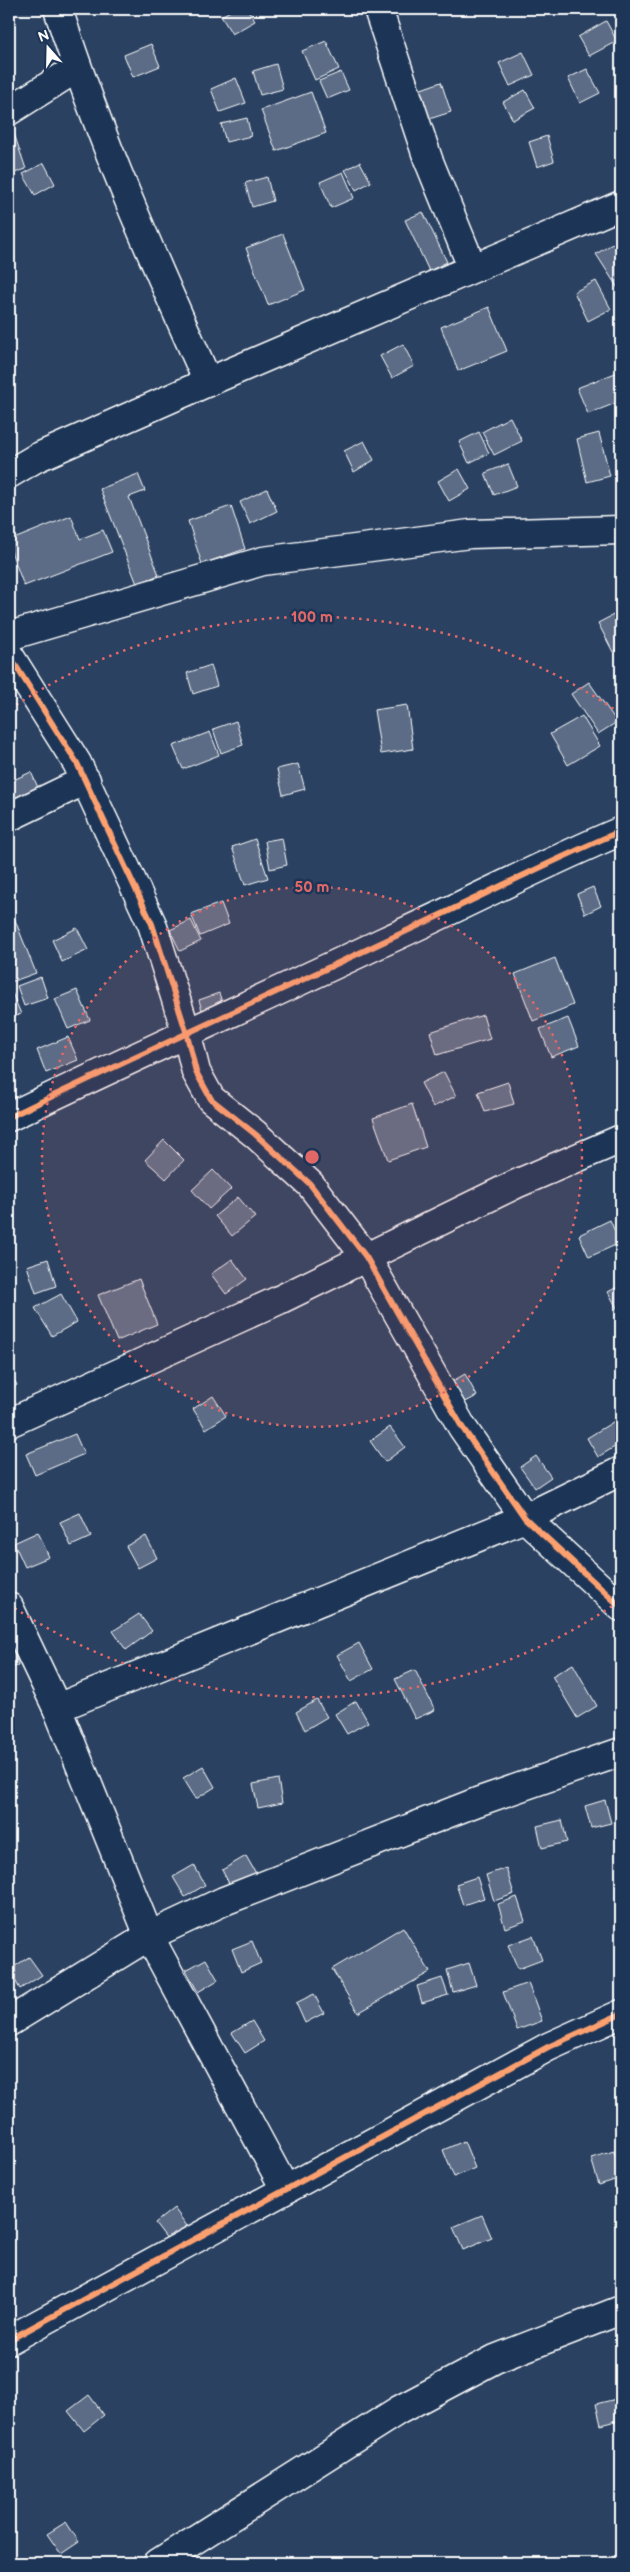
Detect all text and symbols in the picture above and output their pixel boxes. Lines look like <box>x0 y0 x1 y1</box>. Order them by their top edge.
north arrow <box>22 22 72 72</box>
text: N <box>36 26 52 46</box>
text: 100 m <box>291 608 333 627</box>
text: 50 m <box>295 878 330 897</box>
centre of rings <box>303 1148 321 1166</box>

